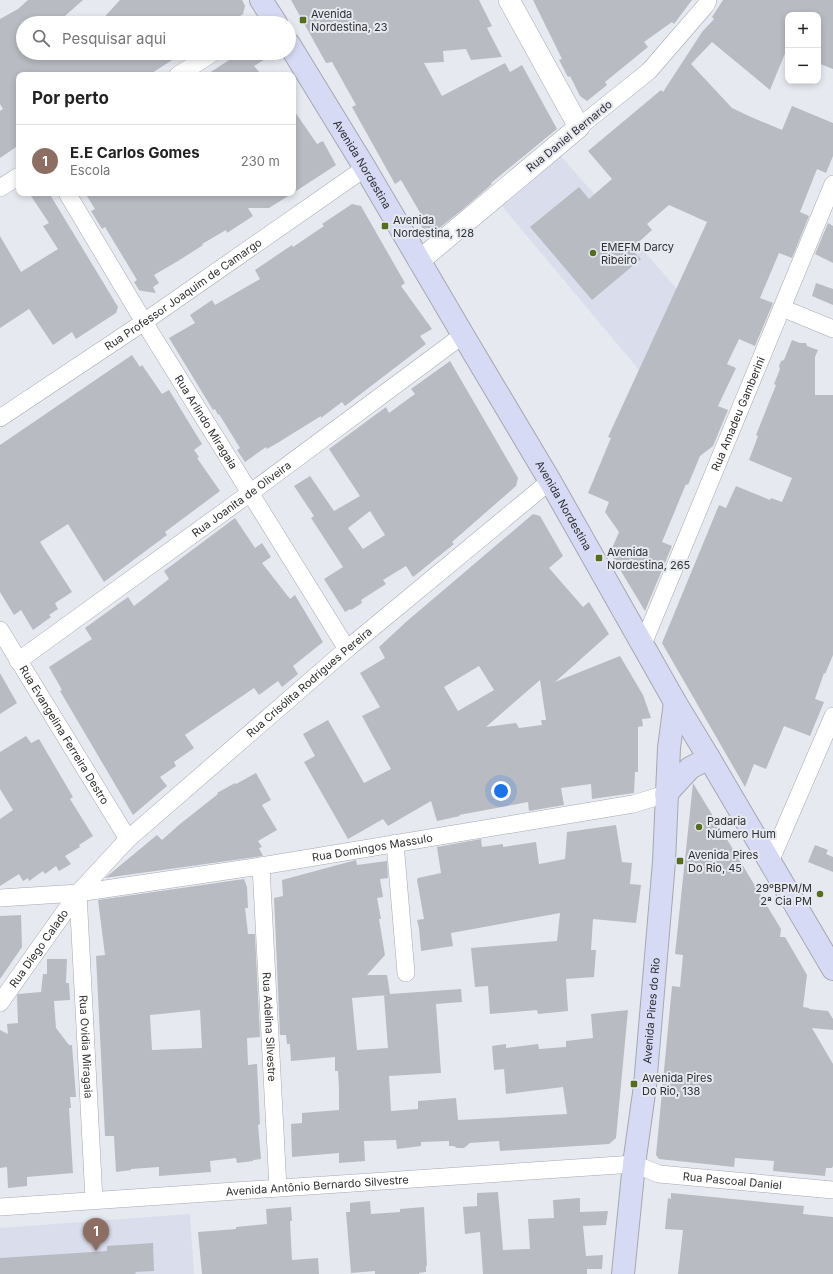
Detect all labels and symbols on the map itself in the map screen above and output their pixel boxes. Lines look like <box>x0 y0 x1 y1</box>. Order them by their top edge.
place label: Avenida Nordestina, 23 <box>311 7 388 34</box>
marker: Avenida Nordestina, 23 <box>298 15 308 25</box>
street label: Rua Daniel Bernardo <box>523 97 615 175</box>
street label: Avenida Nordestina <box>330 117 394 211</box>
place label: Avenida Nordestina, 128 <box>393 213 474 240</box>
marker: Avenida Nordestina, 128 <box>380 221 390 231</box>
street label: Rua Professor Joaquim de Camargo <box>102 235 265 353</box>
place label: EMEFM Darcy Ribeiro <box>601 240 674 267</box>
marker: EMEFM Darcy Ribeiro <box>588 248 598 258</box>
street label: Rua Amadeu Gamberini <box>708 355 768 473</box>
street label: Rua Arlindo Miragaia <box>172 373 241 472</box>
street label: Rua Joanita de Oliveira <box>189 458 294 540</box>
street label: Avenida Nordestina <box>532 458 595 553</box>
place label: Avenida Nordestina, 265 <box>607 545 691 572</box>
marker: Avenida Nordestina, 265 <box>594 553 604 563</box>
street label: Rua Crisólita Rodrigues Pereira <box>243 624 375 740</box>
street label: Rua Evangelina Ferreira Destro <box>16 663 112 807</box>
your location <box>491 781 511 801</box>
place label: Padaria Número Hum <box>707 814 776 841</box>
marker: Padaria Número Hum <box>694 822 704 832</box>
street label: Rua Domingos Massulo <box>311 830 434 864</box>
place label: Avenida Pires Do Rio, 45 <box>688 848 758 875</box>
marker: Avenida Pires Do Rio, 45 <box>675 856 685 866</box>
place label: 29ºBPM/M 2ª Cia PM <box>755 881 812 908</box>
marker: 29ºBPM/M 2ª Cia PM <box>815 889 825 899</box>
street label: Rua Diego Calado <box>6 906 72 990</box>
street label: Avenida Pires do Rio <box>640 957 663 1064</box>
street label: Rua Adelina Silvestre <box>260 972 279 1082</box>
street label: Rua Ovidia Miragaia <box>76 995 96 1099</box>
place label: Avenida Pires Do Rio, 138 <box>642 1071 712 1098</box>
marker: Avenida Pires Do Rio, 138 <box>629 1079 639 1089</box>
street label: Rua Pascoal Daniel <box>682 1169 782 1192</box>
street label: Avenida Antônio Bernardo Silvestre <box>225 1172 409 1199</box>
pin: 1 <box>83 1218 109 1251</box>

